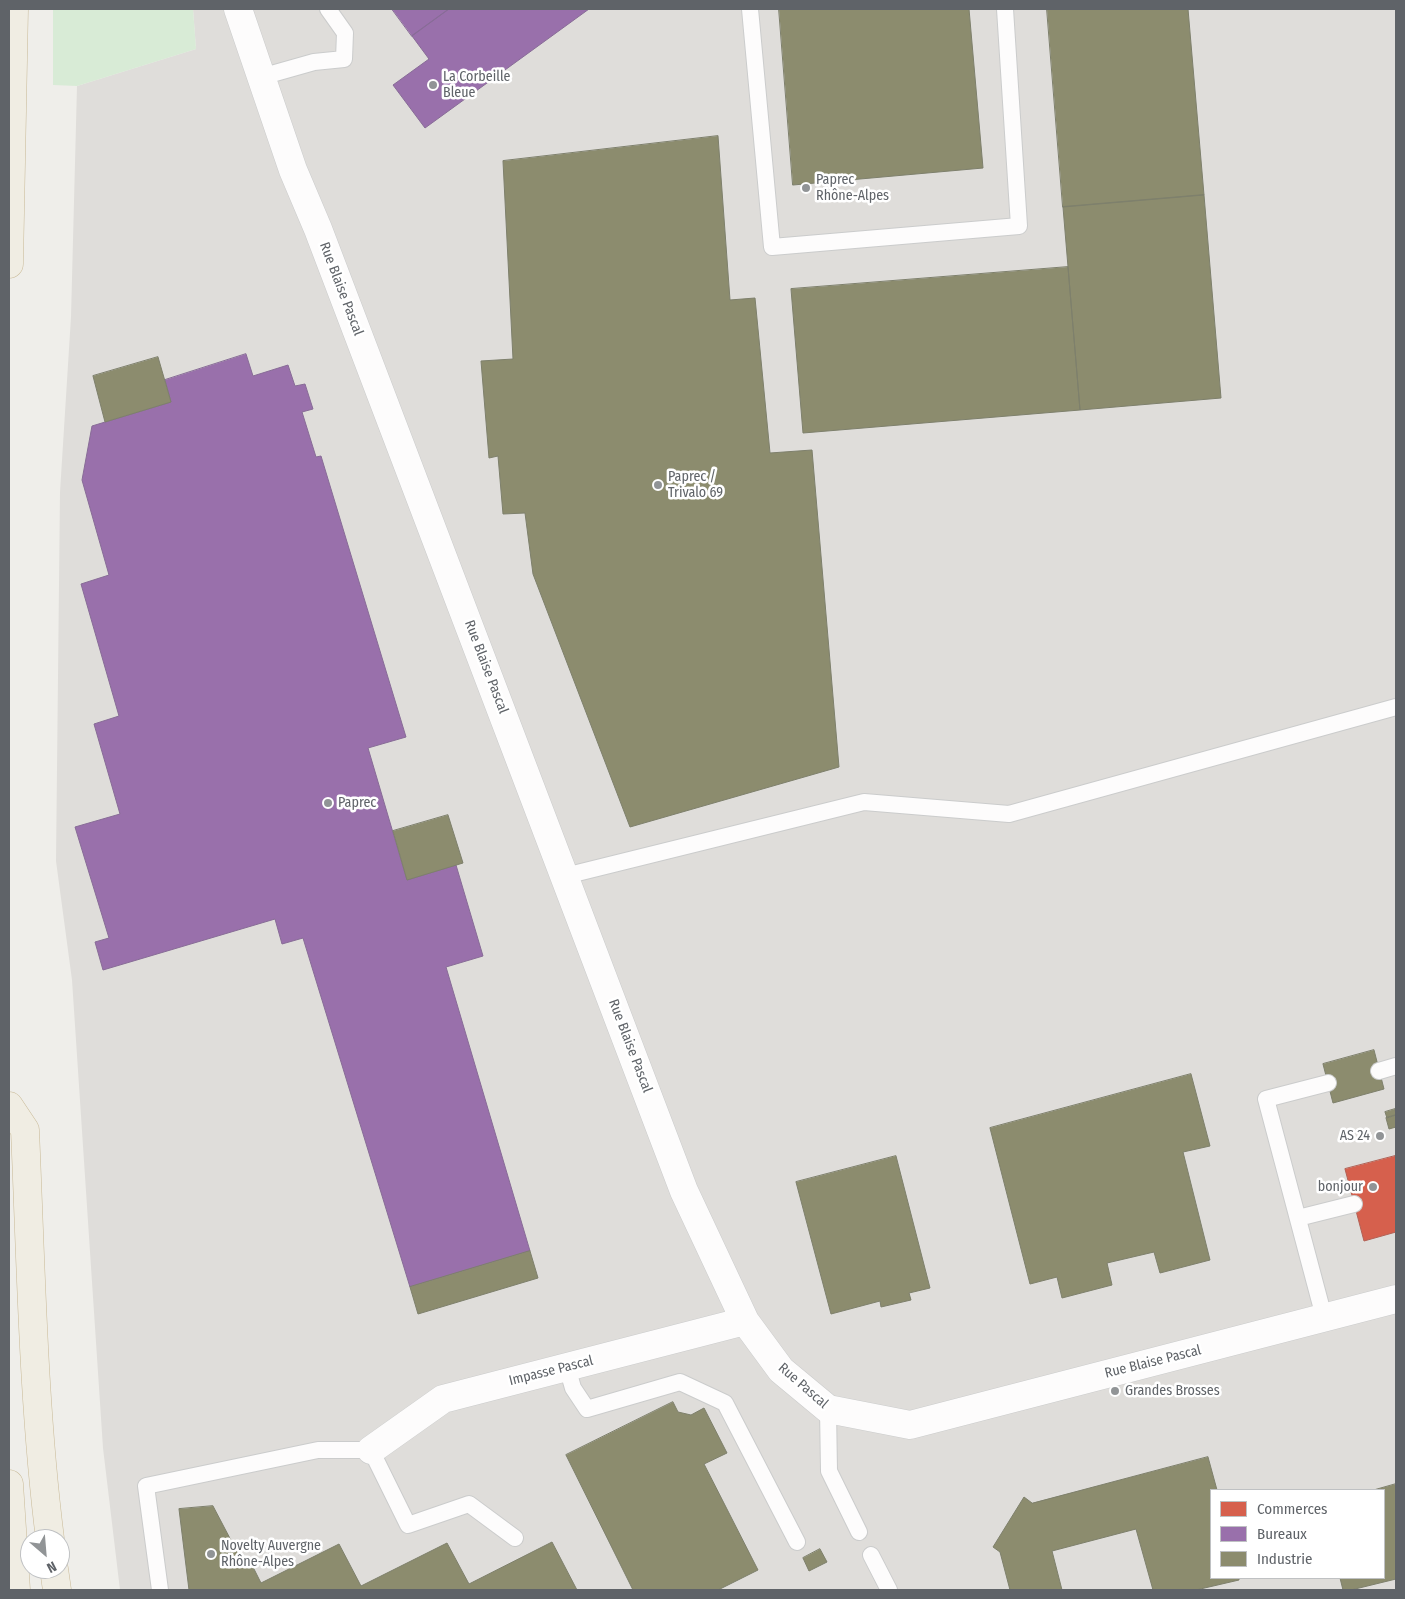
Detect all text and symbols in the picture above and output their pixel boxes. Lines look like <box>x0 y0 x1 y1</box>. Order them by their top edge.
place label: La Corbeille Bleue <box>443 69 510 102</box>
marker: La Corbeille Bleue <box>427 79 439 91</box>
place label: Paprec Rhône-Alpes <box>816 172 889 204</box>
marker: Paprec Rhône-Alpes <box>800 182 812 194</box>
street label: Rue Blaise Pascal <box>315 240 367 338</box>
place label: Paprec / Trivalo 69 <box>668 469 723 502</box>
marker: Paprec / Trivalo 69 <box>652 479 664 491</box>
street label: Rue Blaise Pascal <box>460 618 512 716</box>
place label: Paprec <box>338 795 376 811</box>
marker: Paprec <box>322 797 334 809</box>
street label: Rue Blaise Pascal <box>604 997 656 1095</box>
place label: AS 24 <box>1340 1128 1370 1144</box>
marker: AS 24 <box>1374 1130 1386 1142</box>
place label: bonjour <box>1318 1179 1363 1195</box>
marker: bonjour <box>1367 1181 1379 1193</box>
street label: Rue Blaise Pascal <box>1103 1342 1203 1382</box>
street label: Impasse Pascal <box>507 1352 595 1390</box>
street label: Rue Pascal <box>775 1360 831 1412</box>
place label: Grandes Brosses <box>1125 1383 1220 1399</box>
marker: Grandes Brosses <box>1109 1385 1121 1397</box>
legend <box>1210 1489 1385 1579</box>
text: Commerces <box>1257 1500 1327 1518</box>
text: Bureaux <box>1257 1525 1307 1543</box>
north arrow <box>20 1529 70 1579</box>
place label: Novelty Auvergne Rhône-Alpes <box>221 1538 321 1570</box>
marker: Novelty Auvergne Rhône-Alpes <box>205 1548 217 1560</box>
text: Industrie <box>1257 1550 1312 1568</box>
text: N <box>44 1557 59 1576</box>

